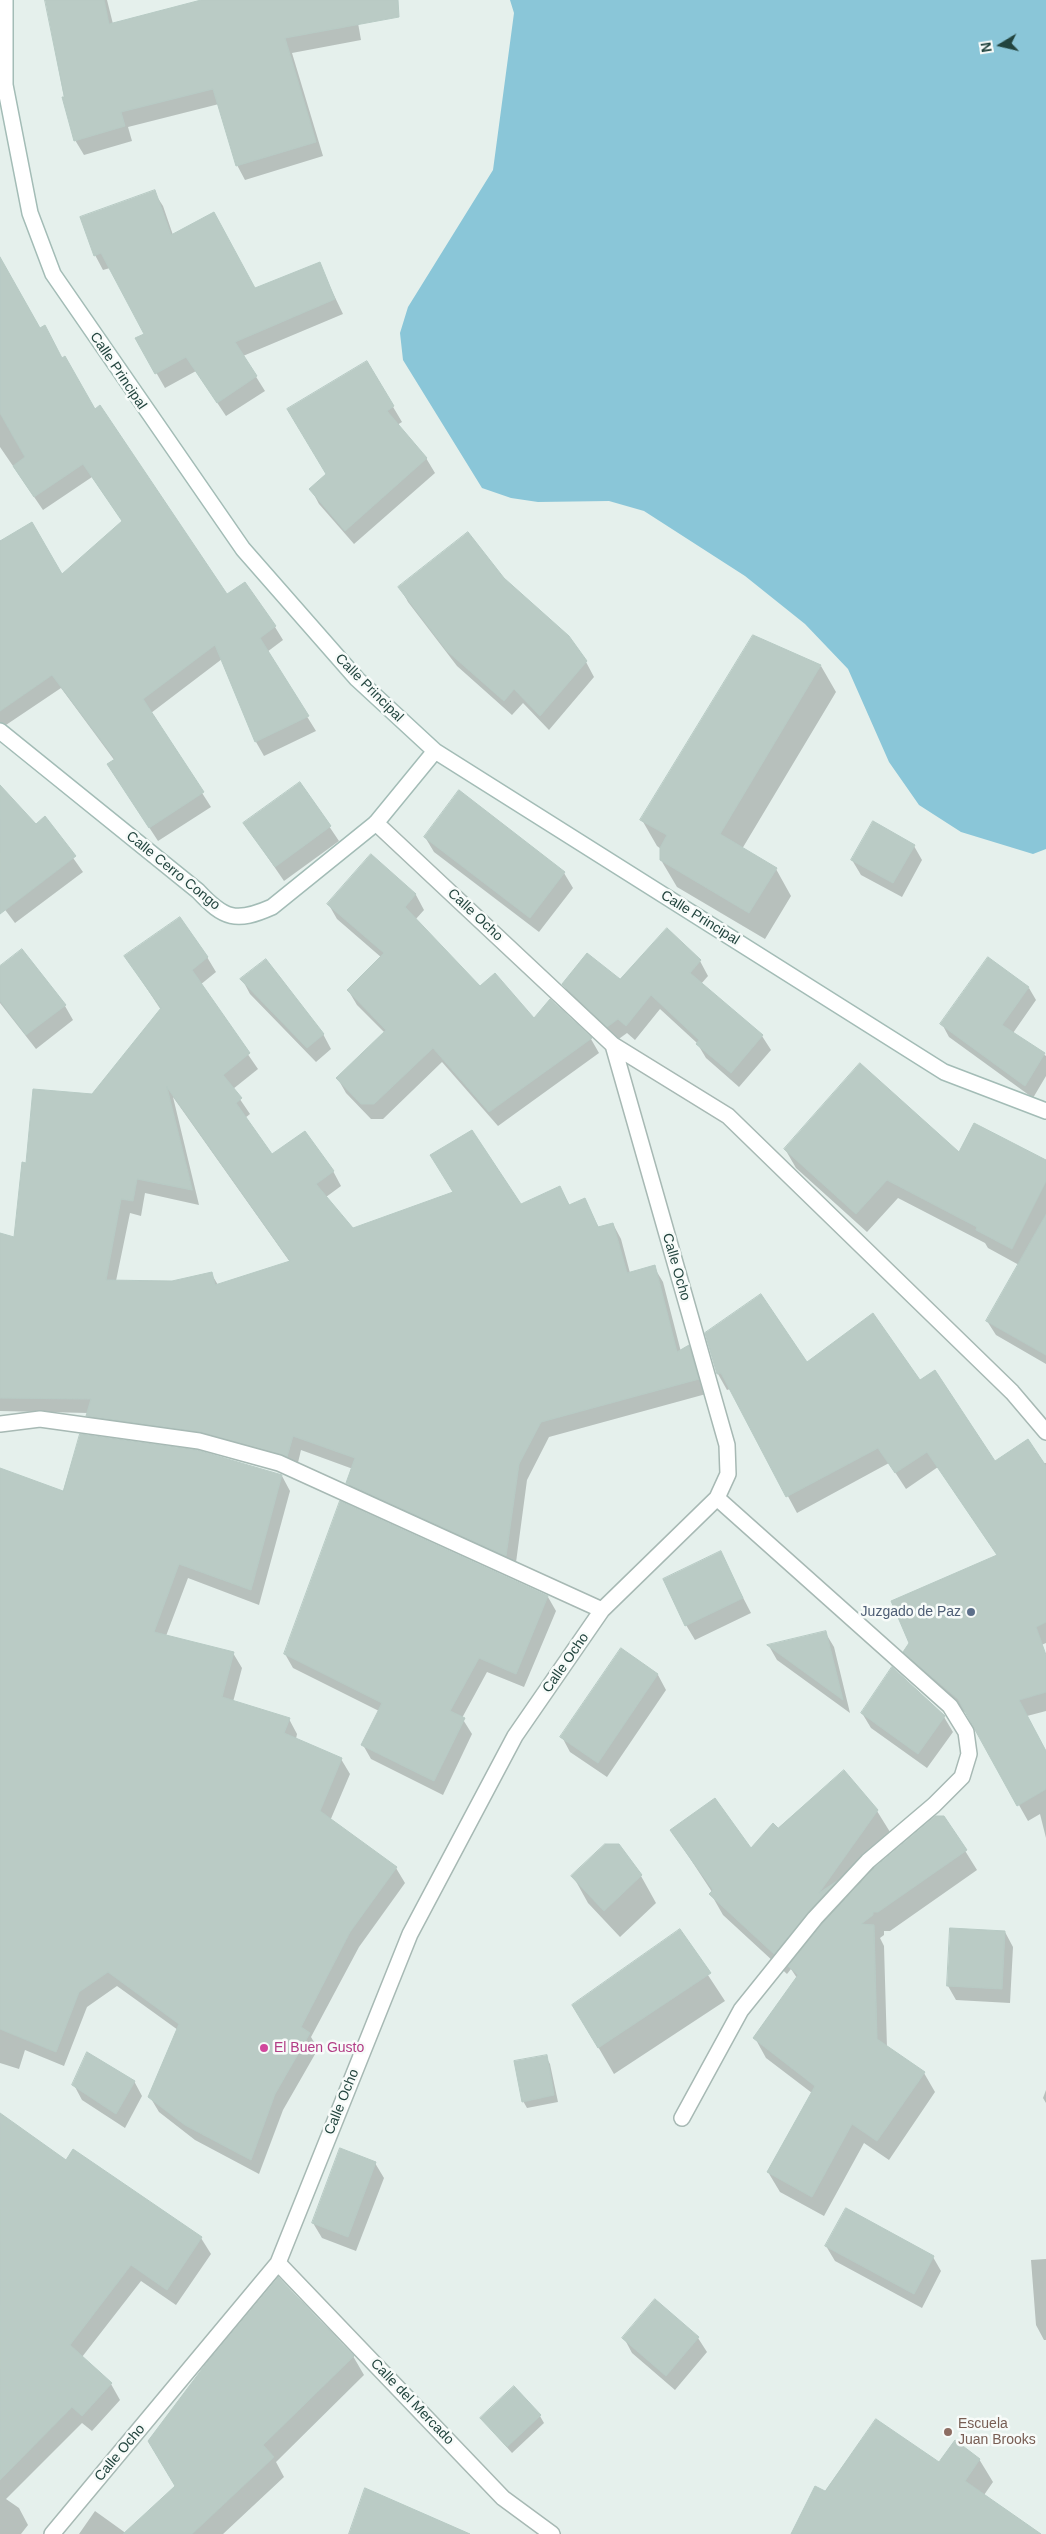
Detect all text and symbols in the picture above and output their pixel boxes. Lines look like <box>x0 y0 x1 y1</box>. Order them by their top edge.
north arrow <box>976 20 1026 70</box>
text: N <box>977 41 995 54</box>
street label: Calle Principal <box>86 329 150 413</box>
street label: Calle Principal <box>331 650 407 726</box>
street label: Calle Cerro Congo <box>123 828 223 914</box>
street label: Calle Ocho <box>444 885 506 945</box>
street label: Calle Principal <box>658 887 742 949</box>
street label: Calle Ocho <box>658 1231 694 1303</box>
place label: Juzgado de Paz <box>861 1604 961 1620</box>
marker: Juzgado de Paz <box>965 1606 977 1618</box>
street label: Calle Ocho <box>539 1630 593 1696</box>
place label: El Buen Gusto <box>274 2040 364 2056</box>
marker: El Buen Gusto <box>258 2042 270 2054</box>
street label: Calle Ocho <box>321 2067 363 2137</box>
street label: Calle del Mercado <box>367 2356 457 2448</box>
place label: Escuela Juan Brooks <box>958 2416 1036 2448</box>
street label: Calle Ocho <box>91 2421 149 2485</box>
marker: Escuela Juan Brooks <box>942 2426 954 2438</box>

